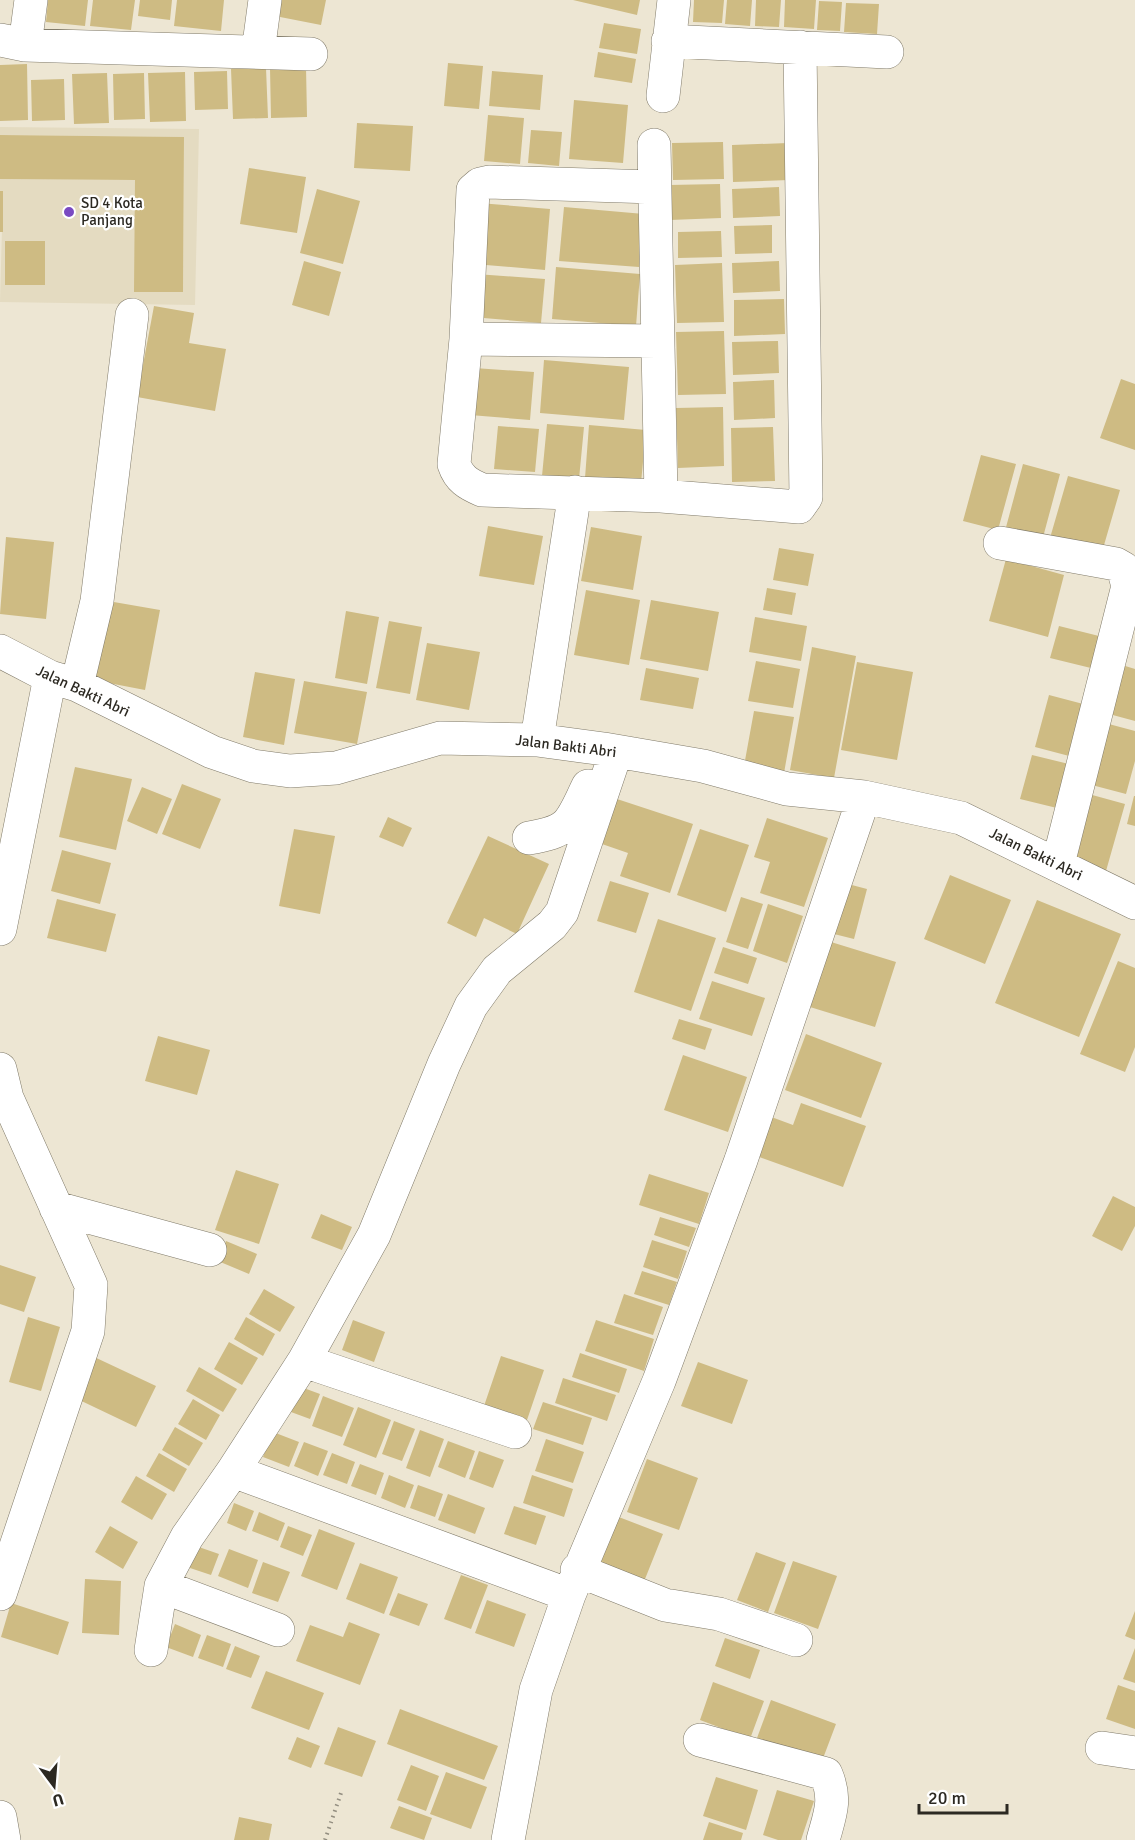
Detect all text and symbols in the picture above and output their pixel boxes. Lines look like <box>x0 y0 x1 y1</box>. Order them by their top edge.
place label: SD 4 Kota Panjang <box>81 194 143 229</box>
marker: SD 4 Kota Panjang <box>62 205 76 219</box>
street label: Jalan Bakti Abri <box>33 661 133 721</box>
street label: Jalan Bakti Abri <box>515 731 617 761</box>
street label: Jalan Bakti Abri <box>987 824 1085 884</box>
north arrow <box>24 1756 84 1816</box>
scale bar <box>919 1777 1008 1815</box>
text: 20 m <box>928 1787 966 1809</box>
text: U <box>50 1788 66 1811</box>

